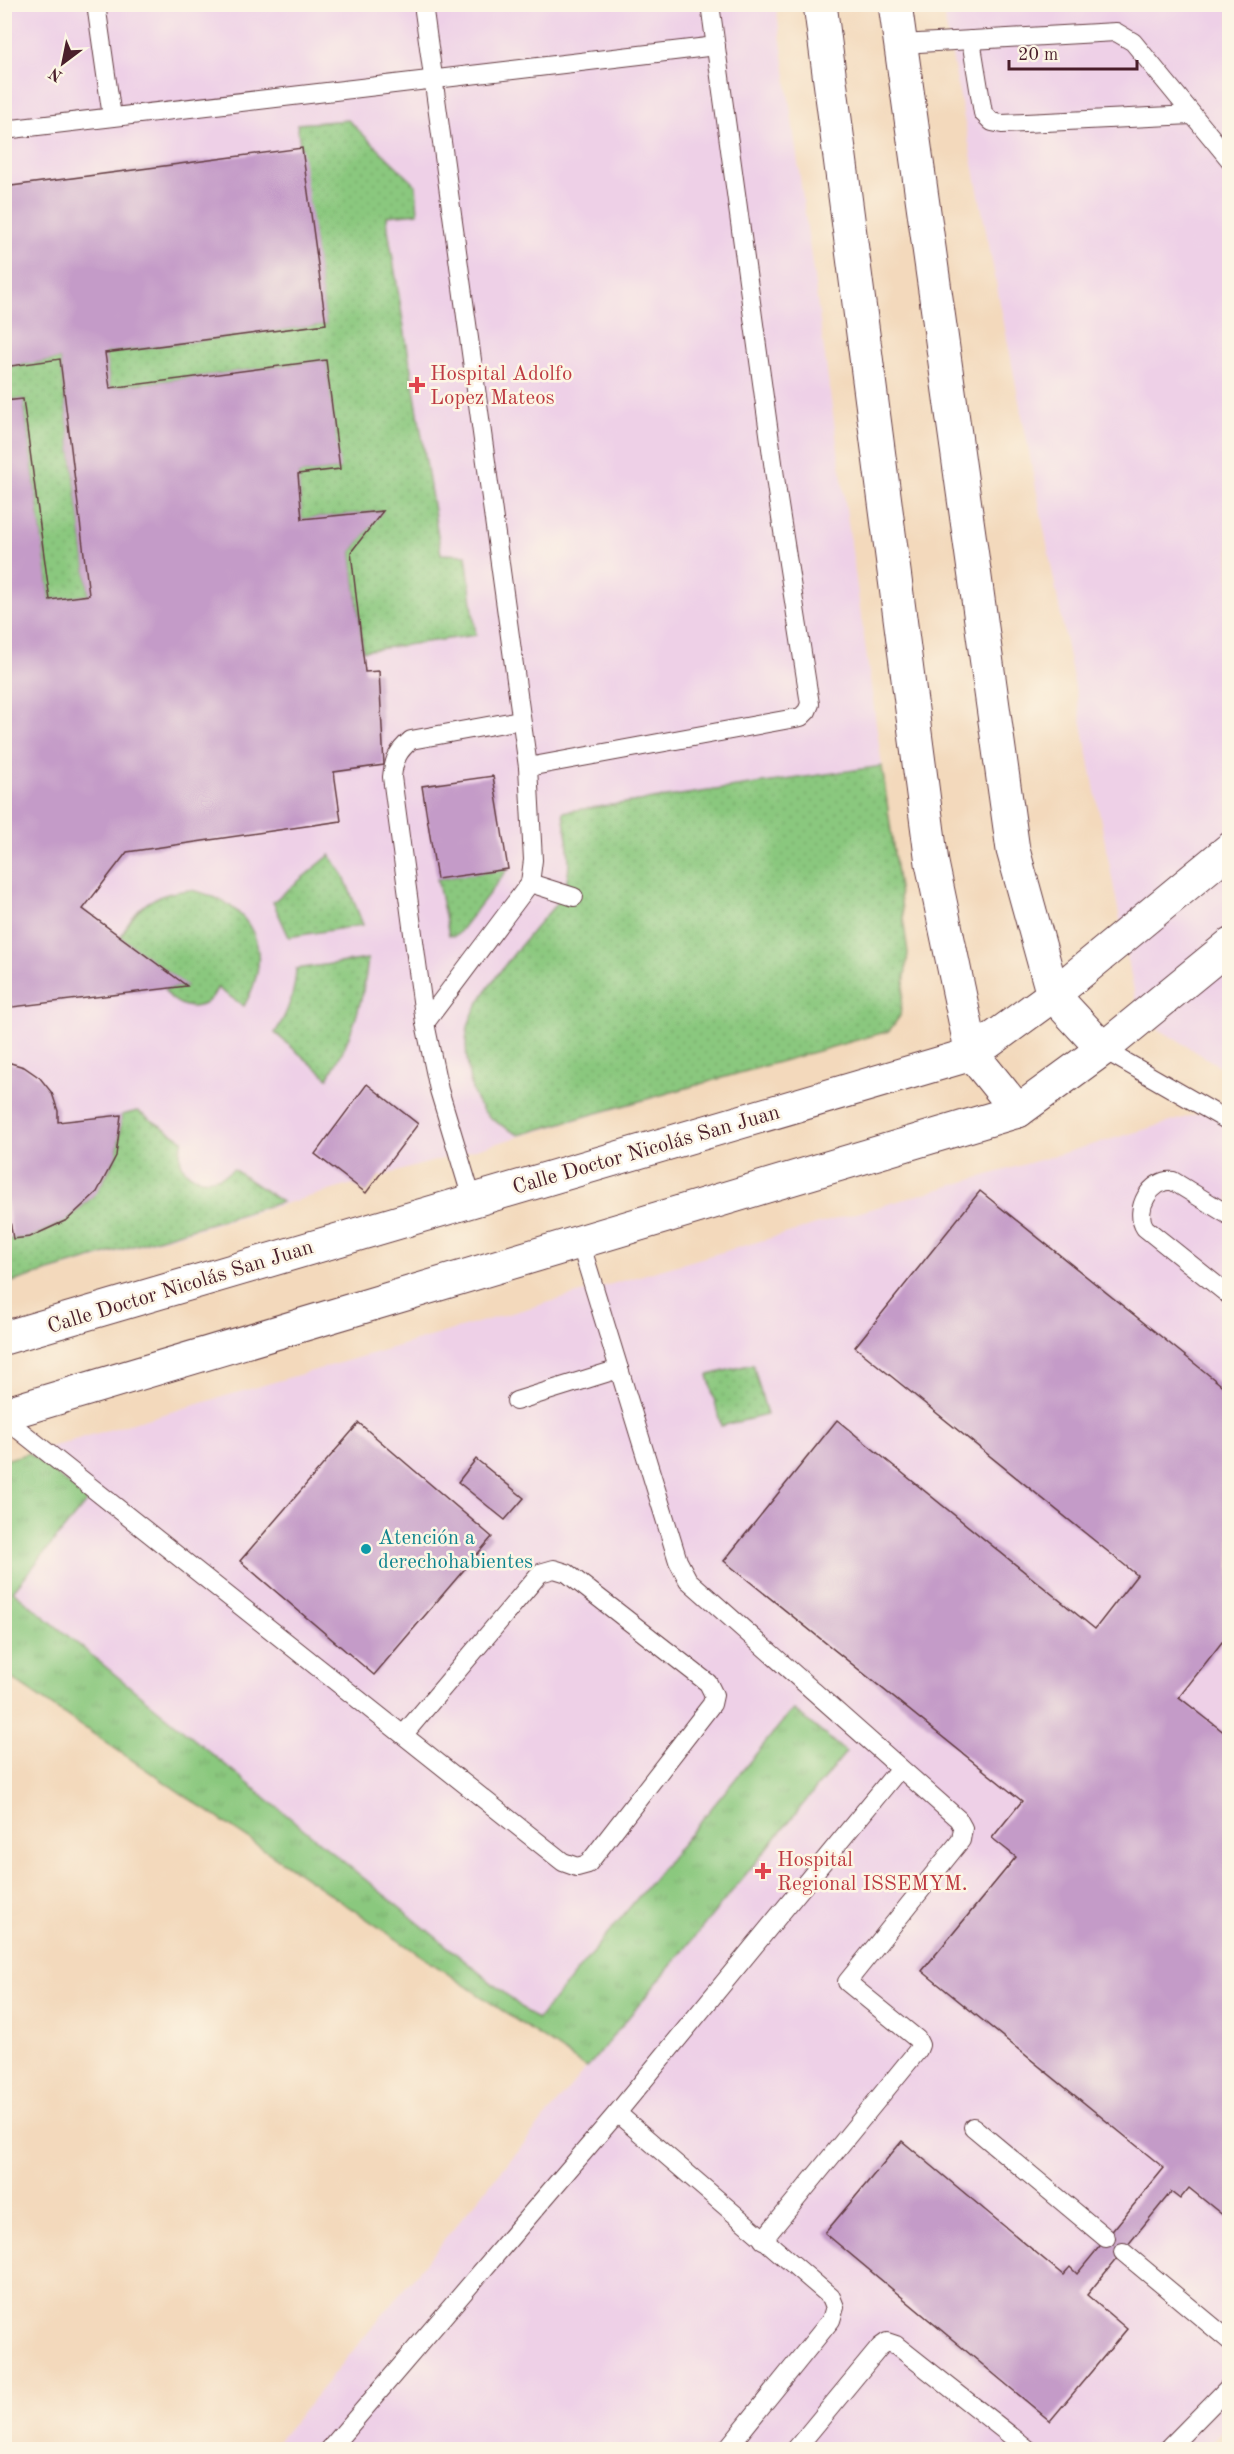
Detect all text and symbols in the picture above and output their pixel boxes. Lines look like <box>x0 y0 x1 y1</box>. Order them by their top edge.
north arrow <box>33 33 93 93</box>
scale bar <box>1009 33 1136 71</box>
text: 20 m <box>1018 46 1058 64</box>
text: N <box>46 64 66 84</box>
place label: Hospital Adolfo Lopez Mateos <box>430 364 572 409</box>
marker: Hospital Adolfo Lopez Mateos <box>408 376 426 394</box>
street label: Calle Doctor Nicolás San Juan <box>510 1102 782 1199</box>
street label: Calle Doctor Nicolás San Juan <box>45 1237 316 1338</box>
place label: Atención a derechohabientes <box>378 1528 533 1573</box>
marker: Atención a derechohabientes <box>359 1542 373 1556</box>
place label: Hospital Regional ISSEMYM. <box>777 1850 968 1895</box>
marker: Hospital Regional ISSEMYM. <box>754 1862 772 1880</box>

